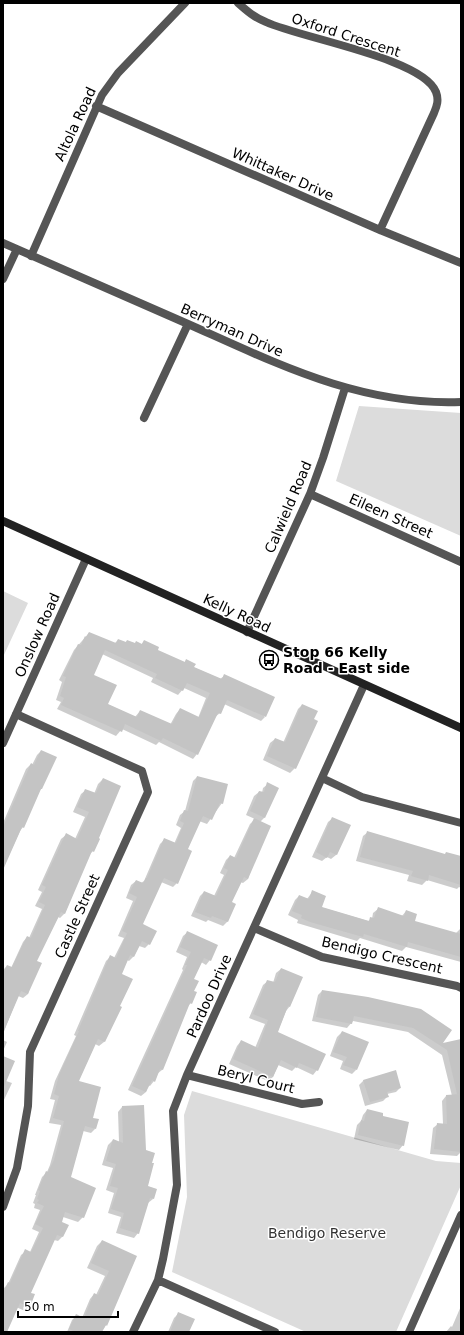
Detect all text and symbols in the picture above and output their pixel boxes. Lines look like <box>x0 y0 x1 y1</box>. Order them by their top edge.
street label: Oxford Crescent <box>290 10 403 60</box>
street label: Altola Road <box>51 85 99 163</box>
street label: Whittaker Drive <box>230 144 336 204</box>
street label: Berryman Drive <box>178 300 286 360</box>
street label: Calwield Road <box>261 459 315 555</box>
street label: Eileen Street <box>347 490 436 542</box>
street label: Onslow Road <box>11 590 63 680</box>
street label: Kelly Road <box>201 590 273 636</box>
place label: Stop 66 Kelly Road - East side <box>283 644 410 676</box>
bus stop icon: Stop 66 Kelly Road - East side <box>258 649 280 671</box>
street label: Castle Street <box>51 871 103 961</box>
street label: Bendigo Crescent <box>320 933 444 977</box>
street label: Pardoo Drive <box>183 952 235 1040</box>
street label: Beryl Court <box>216 1062 297 1096</box>
park label: Bendigo Reserve <box>268 1225 386 1241</box>
scale bar <box>18 1293 118 1319</box>
text: 50 m <box>24 1300 55 1314</box>

